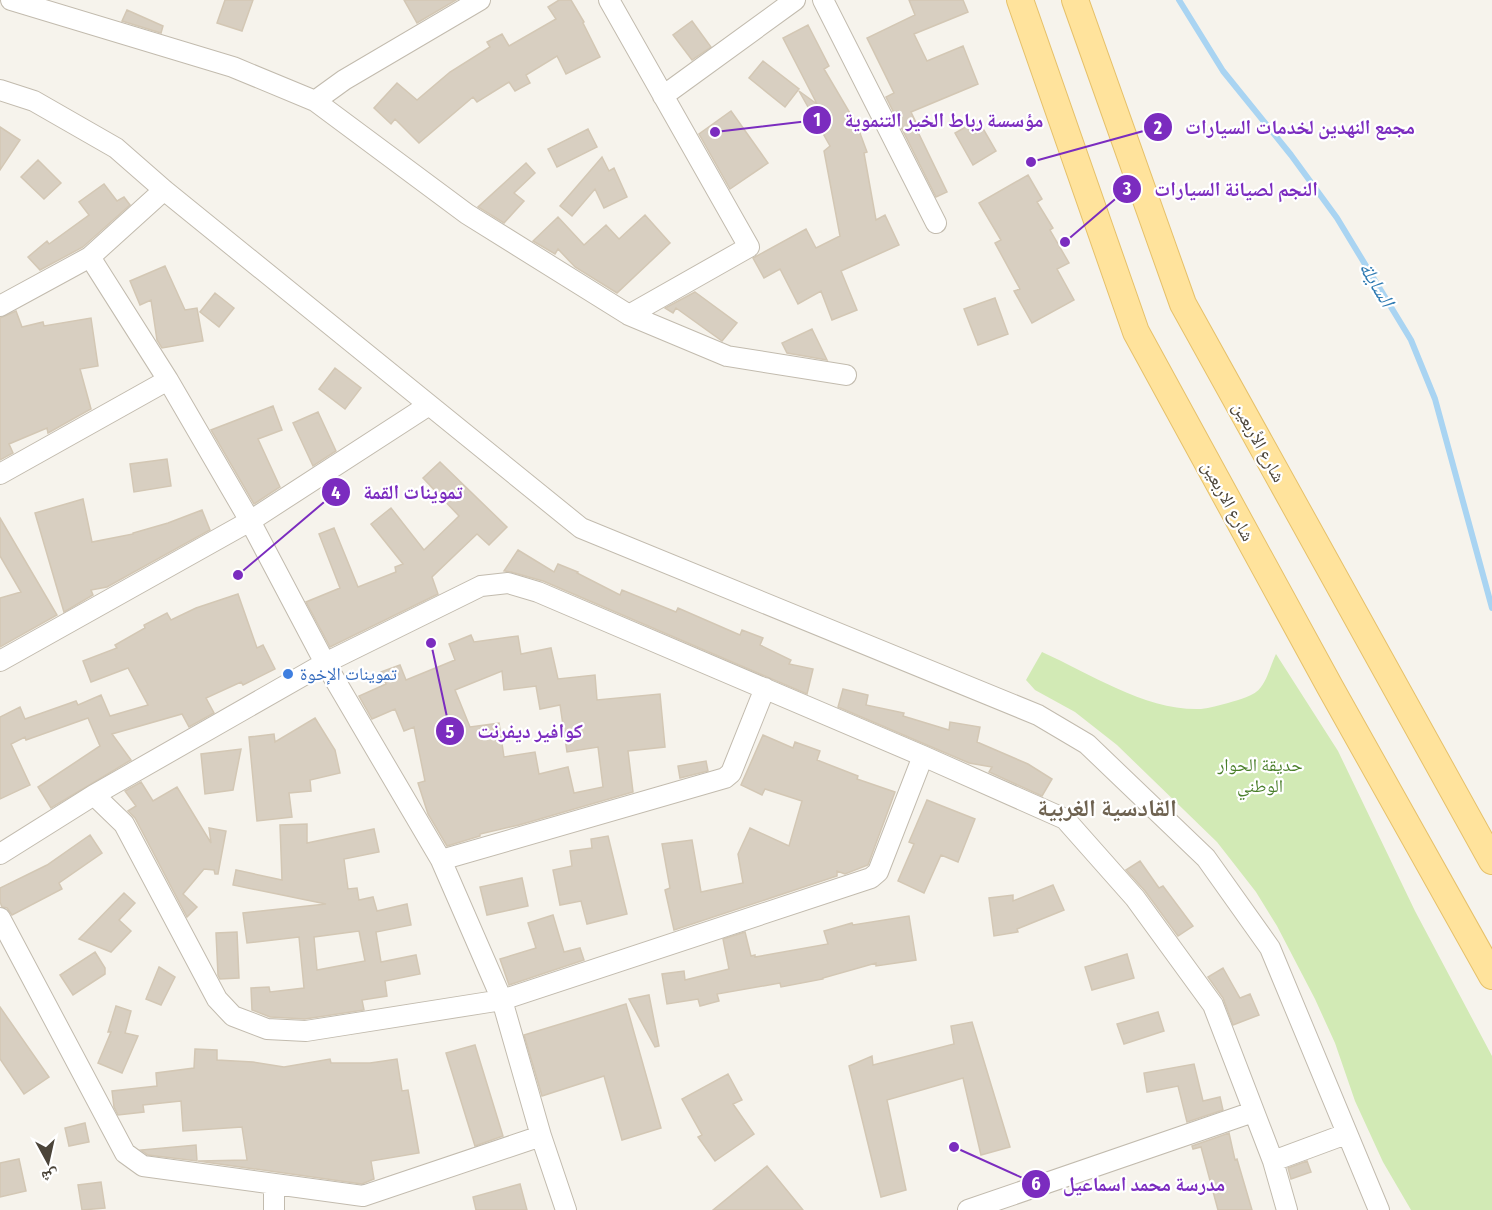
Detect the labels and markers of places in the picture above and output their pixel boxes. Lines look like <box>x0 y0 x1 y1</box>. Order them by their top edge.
callout: مؤسسة رباط الخير التنموية <box>802 101 1055 139</box>
callout: مجمع النهدين لخدمات السيارات <box>1143 108 1427 146</box>
callout: النجم لصيانة السيارات <box>1112 170 1330 208</box>
callout: تموينات القمة <box>321 473 474 511</box>
place label: تموينات الإخوة <box>300 663 397 685</box>
marker: تموينات الإخوة <box>281 667 295 681</box>
callout: كوافير ديفرنت <box>435 712 595 750</box>
callout: مدرسة محمد اسماعيل <box>1021 1165 1237 1203</box>

